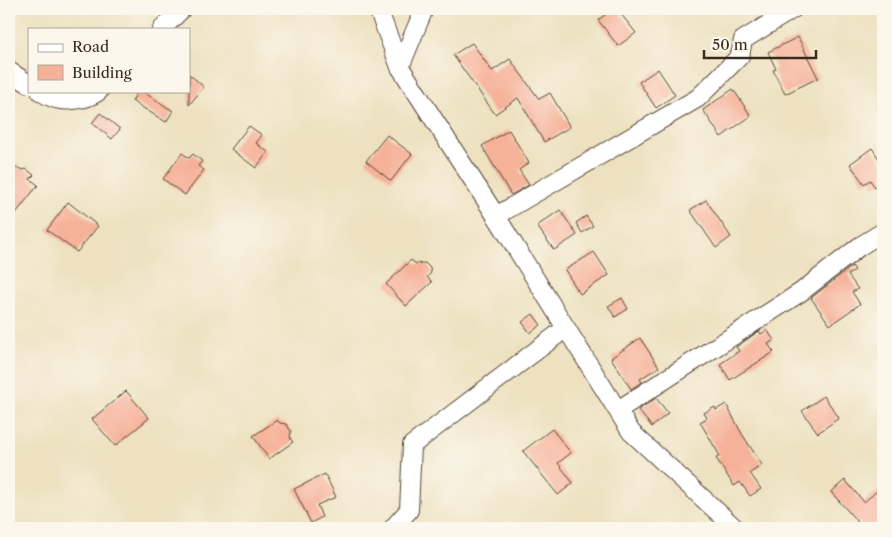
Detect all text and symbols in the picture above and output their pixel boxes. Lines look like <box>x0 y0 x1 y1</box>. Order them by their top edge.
legend <box>28 28 190 92</box>
scale bar <box>704 28 817 60</box>
text: 50 m <box>712 35 748 54</box>
text: Road <box>72 37 109 56</box>
text: Building <box>72 63 132 82</box>

